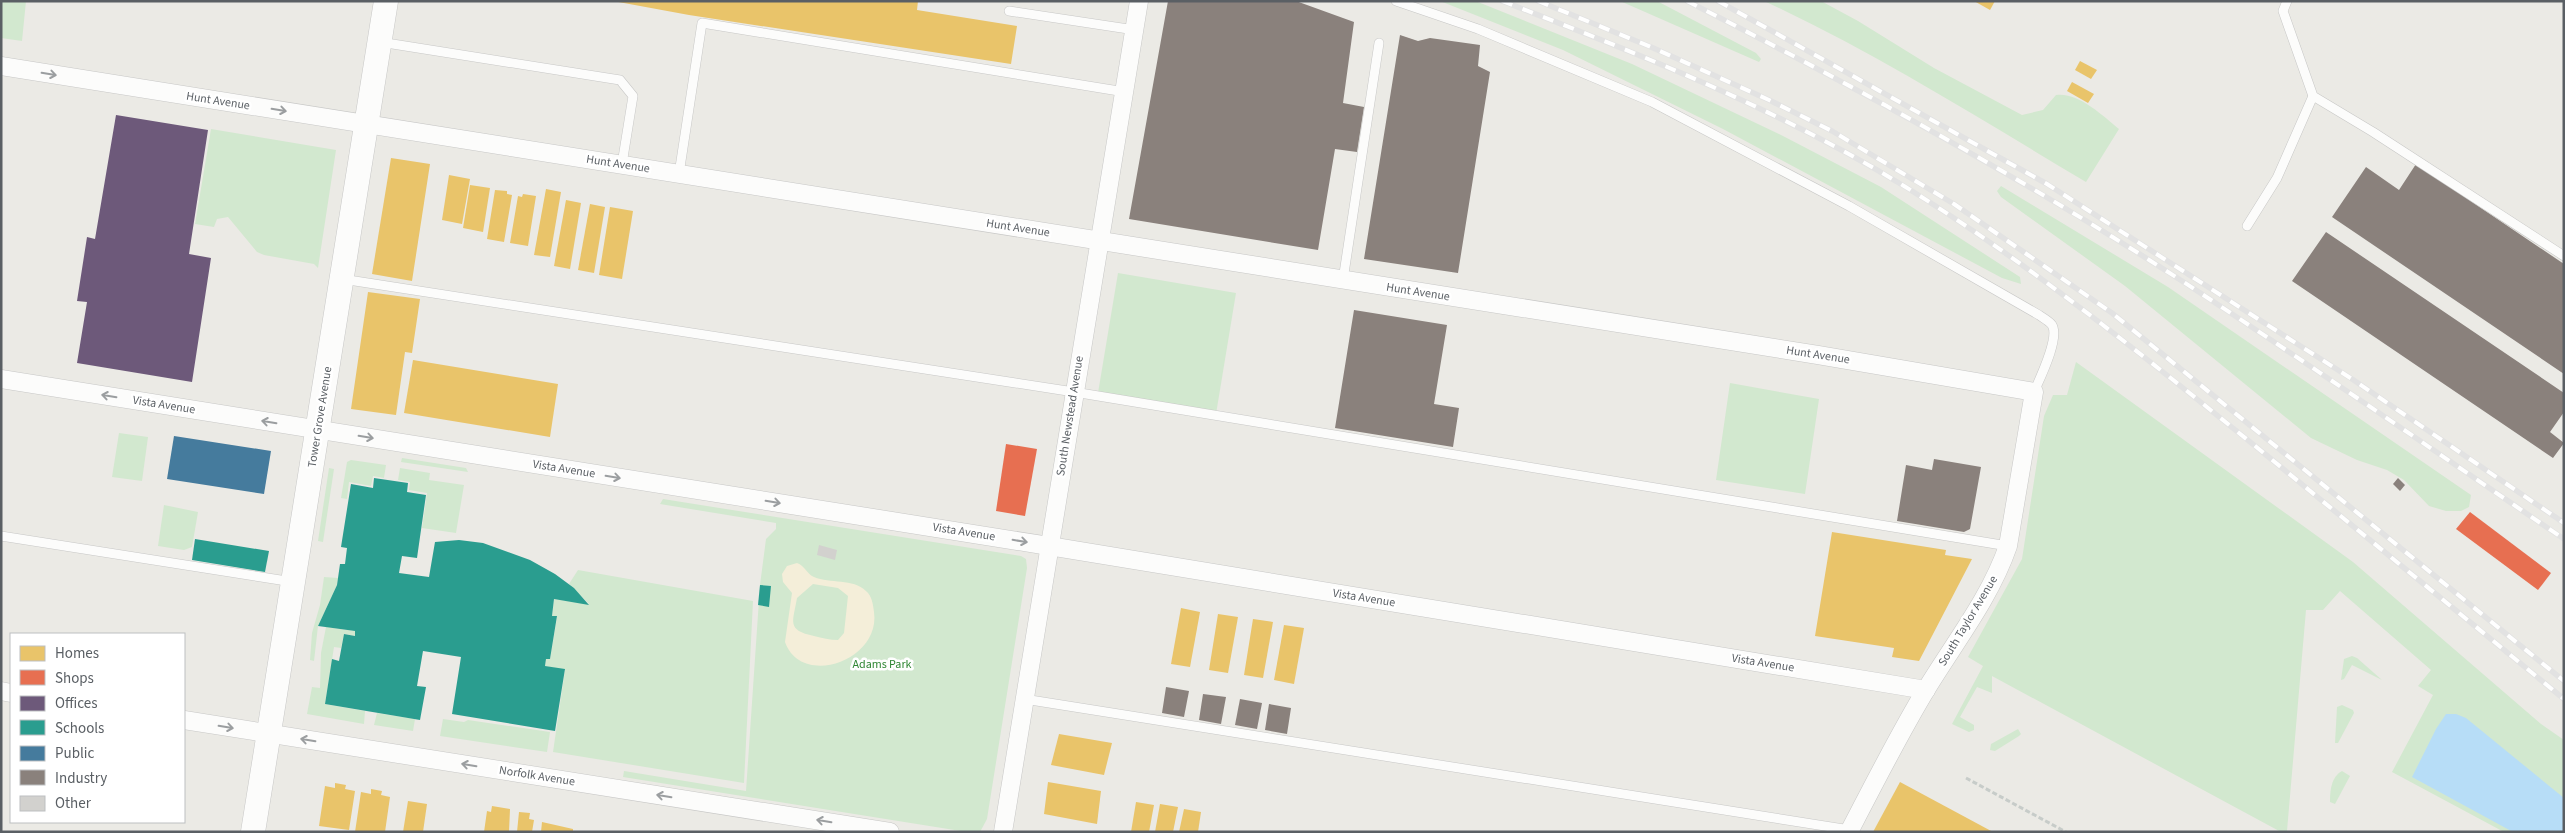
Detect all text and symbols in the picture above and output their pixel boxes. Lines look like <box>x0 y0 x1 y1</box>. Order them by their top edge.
one-way arrow <box>41 69 57 79</box>
street label: Hunt Avenue <box>185 88 251 114</box>
one-way arrow <box>271 106 287 116</box>
street label: Hunt Avenue <box>585 151 651 177</box>
street label: Hunt Avenue <box>985 215 1051 241</box>
street label: Hunt Avenue <box>1385 279 1451 305</box>
street label: Hunt Avenue <box>1785 342 1851 368</box>
street label: South Newstead Avenue <box>1052 355 1088 477</box>
street label: Tower Grove Avenue <box>304 365 336 469</box>
one-way arrow <box>101 391 117 401</box>
street label: Vista Avenue <box>131 392 197 418</box>
one-way arrow <box>262 417 278 427</box>
one-way arrow <box>357 433 373 443</box>
street label: Vista Avenue <box>531 456 597 482</box>
one-way arrow <box>604 472 620 482</box>
one-way arrow <box>765 497 781 507</box>
street label: Vista Avenue <box>931 519 997 545</box>
one-way arrow <box>1012 537 1028 547</box>
street label: South Taylor Avenue <box>1934 573 2002 669</box>
street label: Vista Avenue <box>1331 585 1397 611</box>
legend <box>10 633 185 823</box>
text: Homes <box>55 643 99 664</box>
street label: Vista Avenue <box>1730 650 1796 676</box>
park label: Adams Park <box>852 656 912 673</box>
text: Shops <box>55 668 94 689</box>
text: Offices <box>55 693 98 714</box>
text: Schools <box>55 718 104 739</box>
one-way arrow <box>218 722 234 732</box>
one-way arrow <box>300 735 316 745</box>
text: Public <box>55 743 94 764</box>
one-way arrow <box>461 760 477 770</box>
street label: Norfolk Avenue <box>498 762 576 790</box>
text: Industry <box>55 768 107 789</box>
one-way arrow <box>656 791 672 801</box>
text: Other <box>55 793 92 814</box>
one-way arrow <box>816 816 832 826</box>

